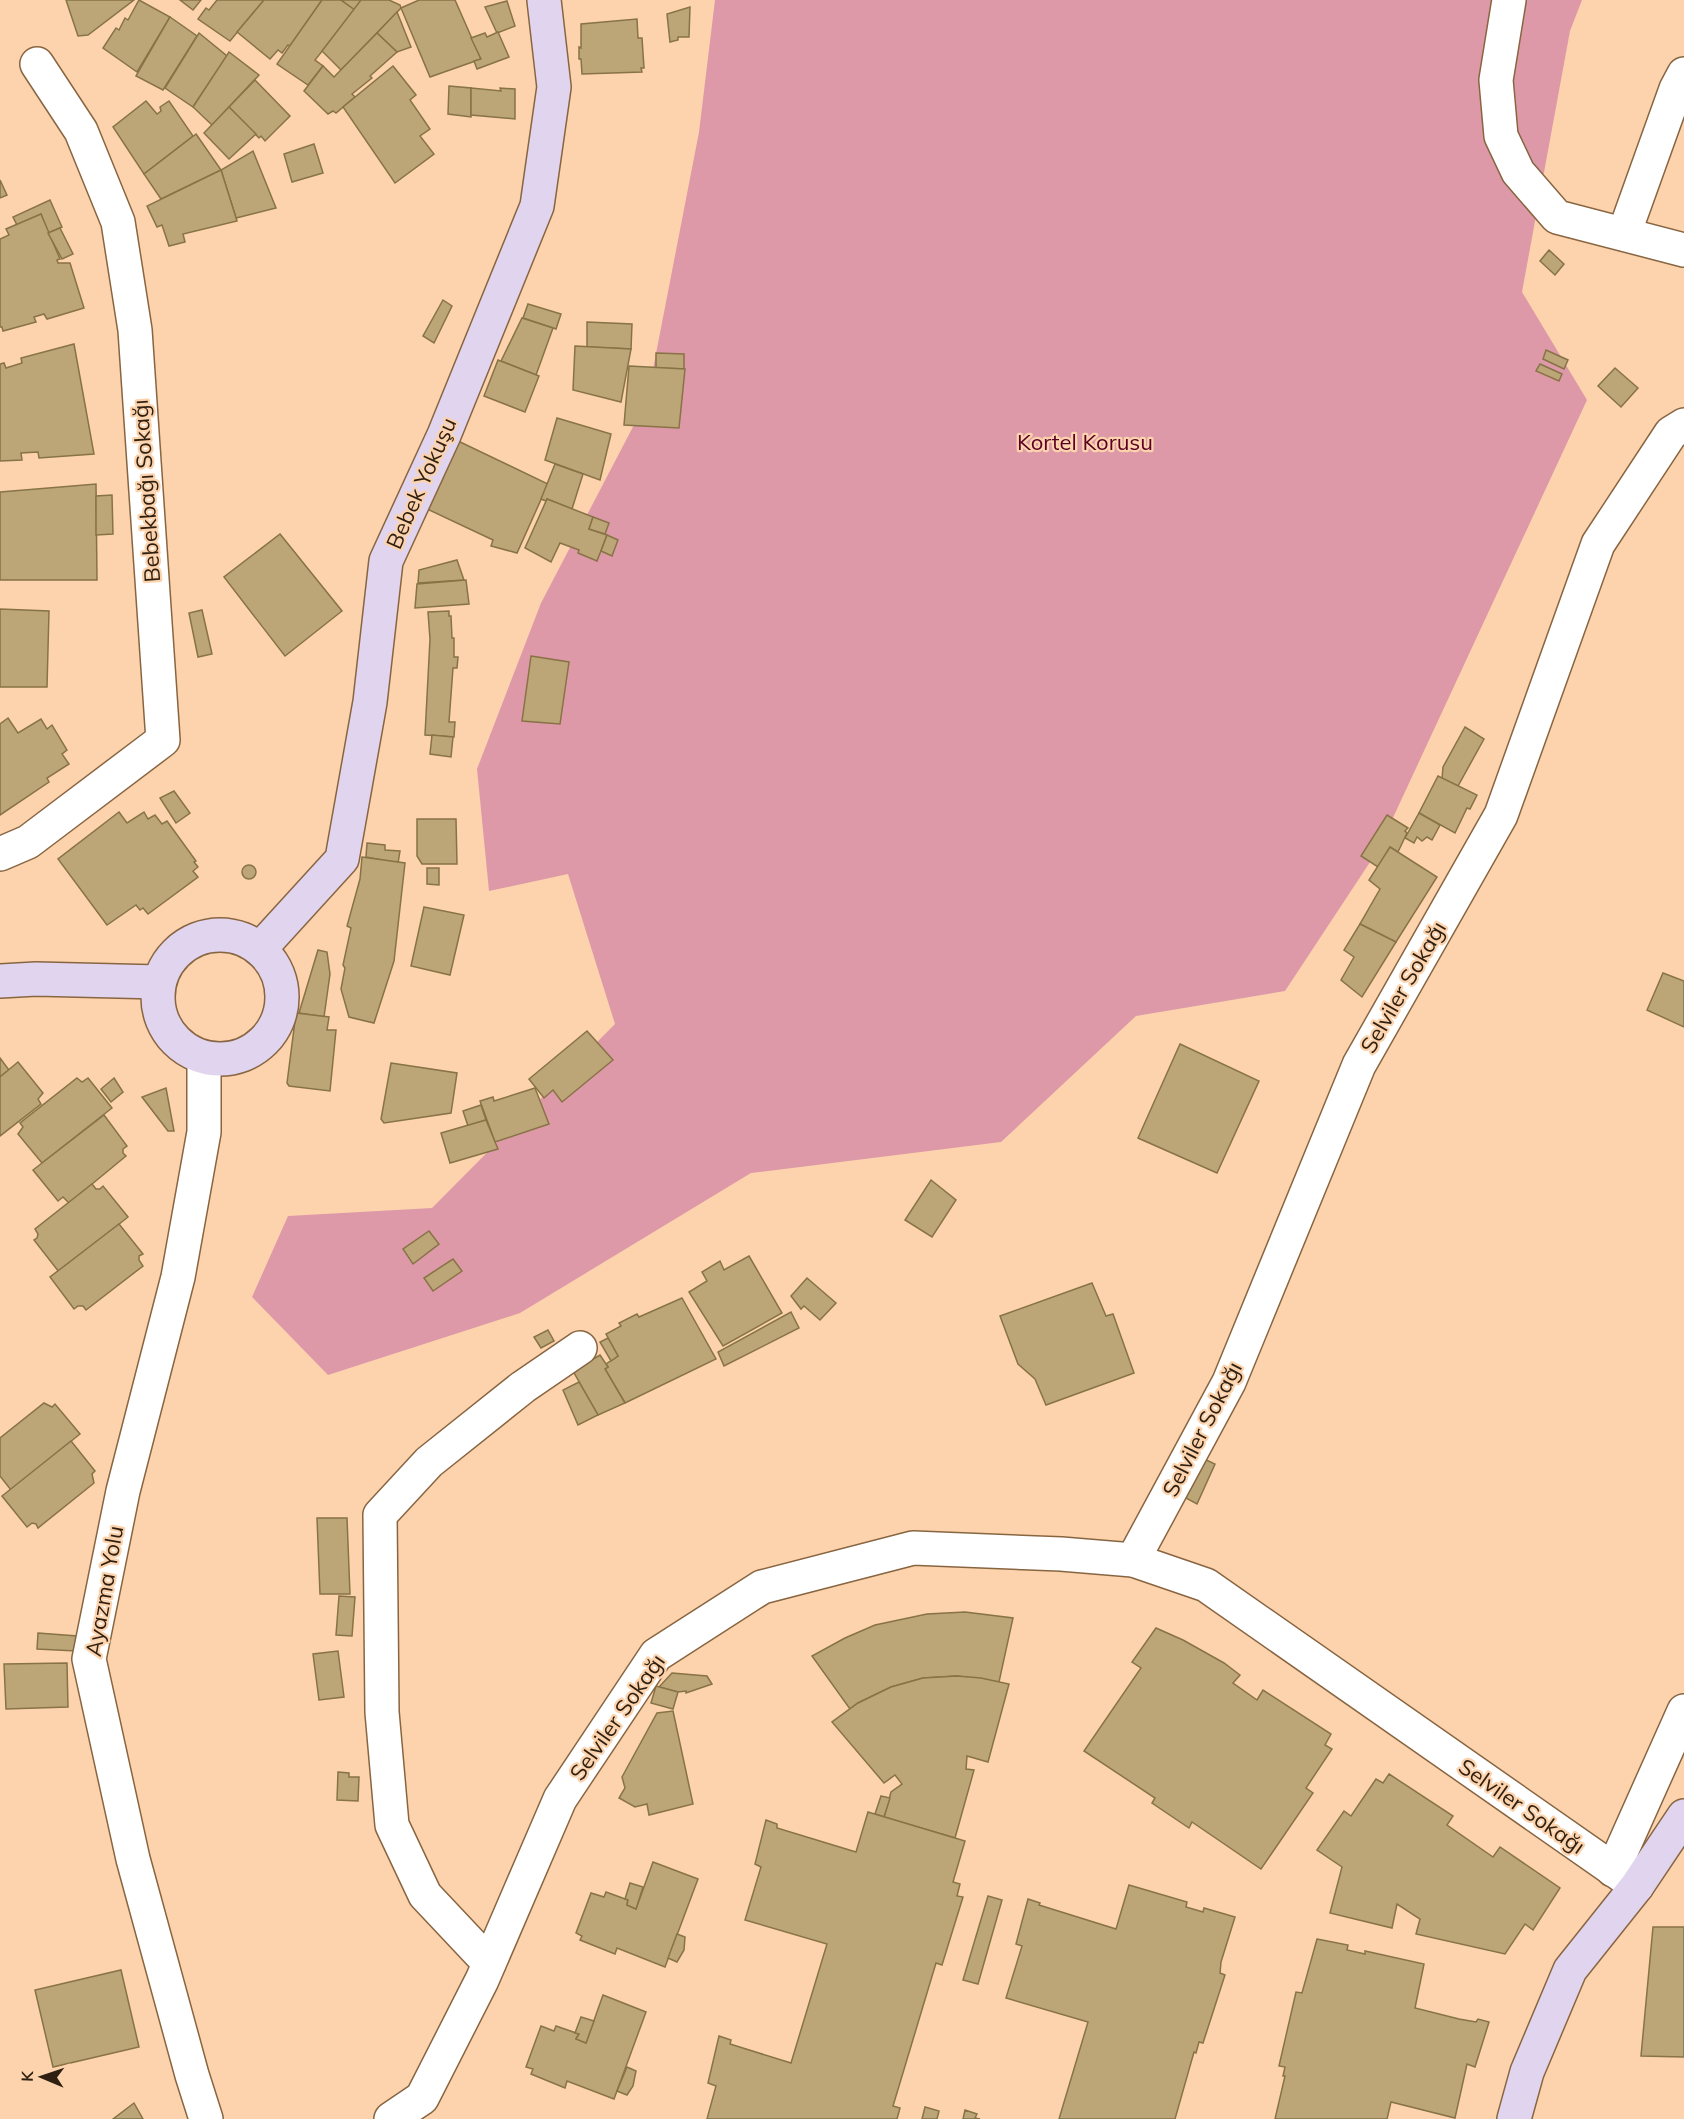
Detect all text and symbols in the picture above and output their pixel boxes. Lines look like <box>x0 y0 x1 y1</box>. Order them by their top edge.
street label: Bebekbağı Sokağı <box>126 399 166 583</box>
street label: Bebek Yokuşu <box>380 413 462 553</box>
park label: Kortel Korusu <box>1017 428 1153 456</box>
street label: Selviler Sokağı <box>1354 916 1452 1058</box>
street label: Selviler Sokağı <box>1156 1357 1248 1501</box>
street label: Ayazma Yolu <box>79 1524 129 1658</box>
street label: Selviler Sokağı <box>563 1648 671 1786</box>
street label: Selviler Sokağı <box>1453 1752 1591 1860</box>
north arrow <box>12 2047 72 2107</box>
text: K <box>17 2069 37 2082</box>

